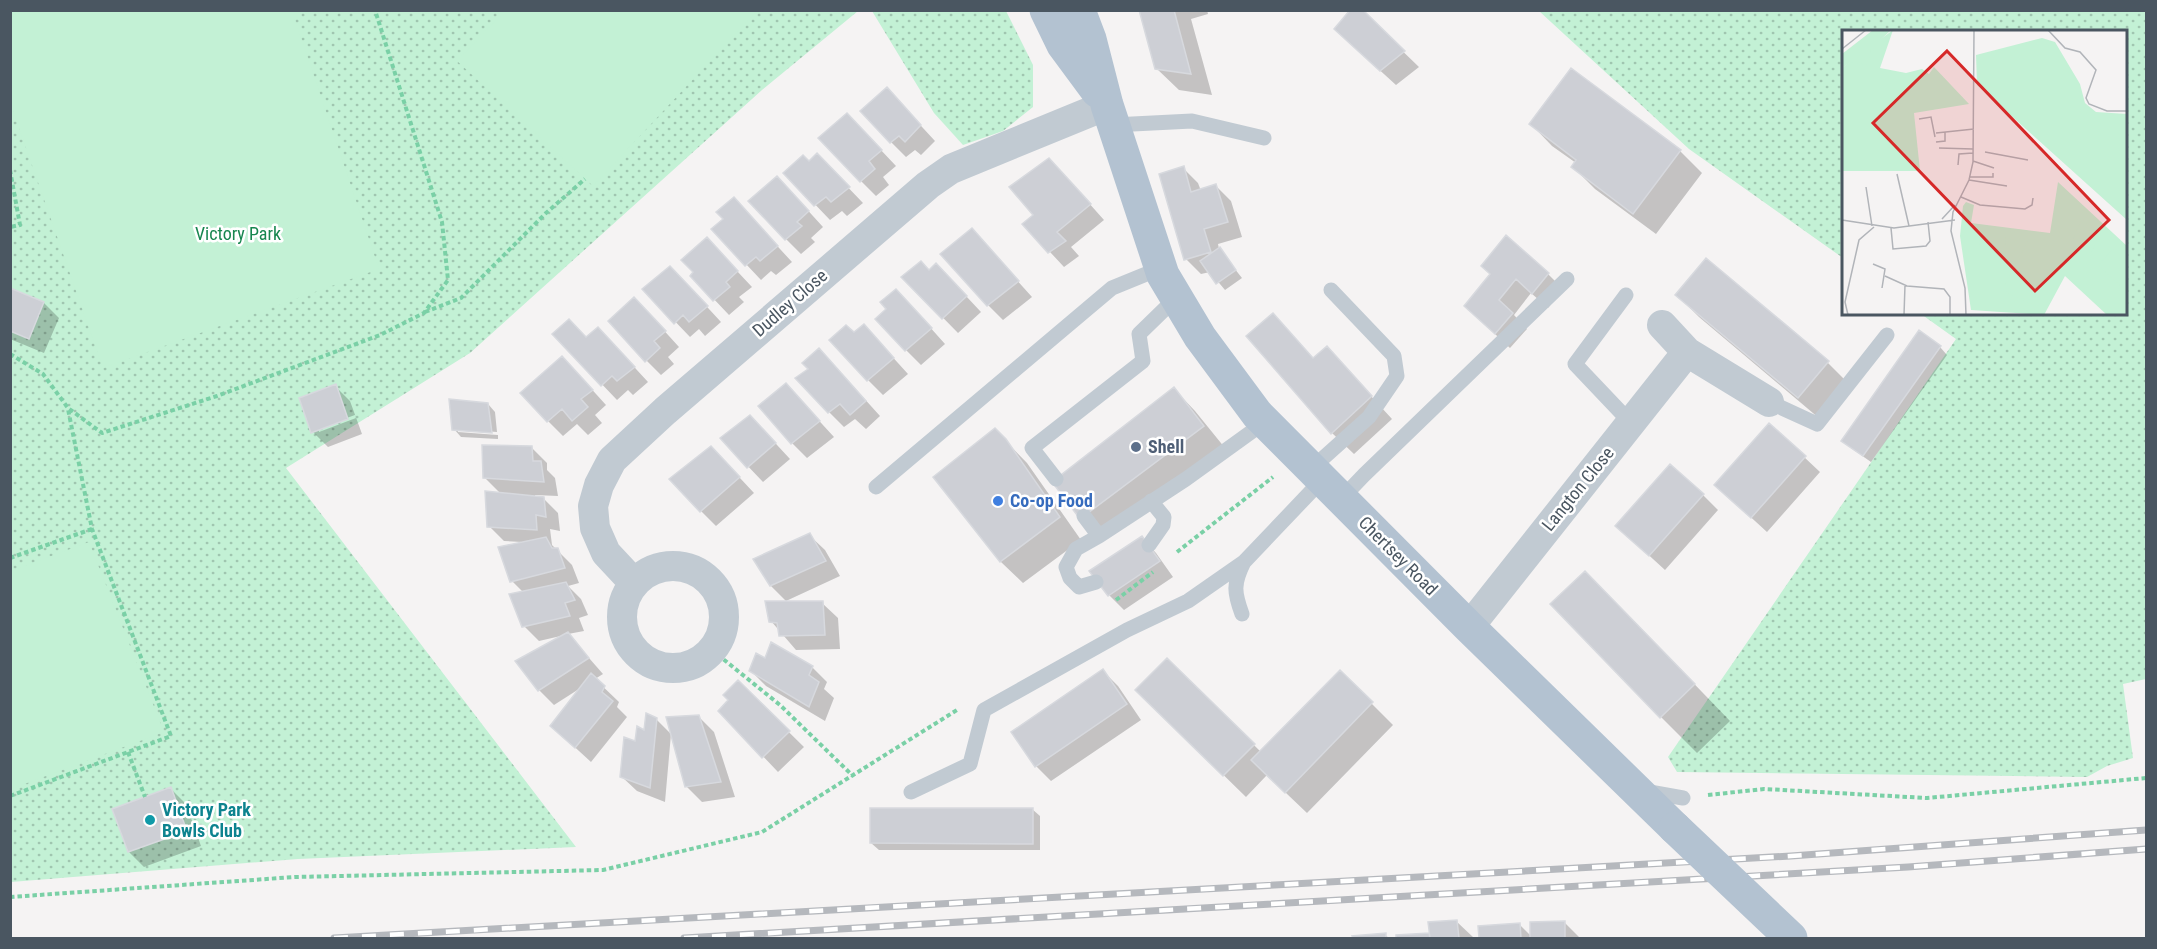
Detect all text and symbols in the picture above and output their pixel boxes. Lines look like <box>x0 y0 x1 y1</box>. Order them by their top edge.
inset map <box>1842 30 2127 315</box>
park label: Victory Park <box>195 223 281 244</box>
street label: Dudley Close <box>748 265 831 341</box>
place label: Shell <box>1148 436 1184 457</box>
marker: Shell <box>1129 440 1143 454</box>
street label: Langton Close <box>1537 443 1618 535</box>
place label: Co-op Food <box>1010 490 1093 511</box>
marker: Co-op Food <box>991 494 1005 508</box>
street label: Chertsey Road <box>1355 512 1442 599</box>
place label: Victory Park Bowls Club <box>162 799 251 841</box>
marker: Victory Park Bowls Club <box>143 813 157 827</box>

